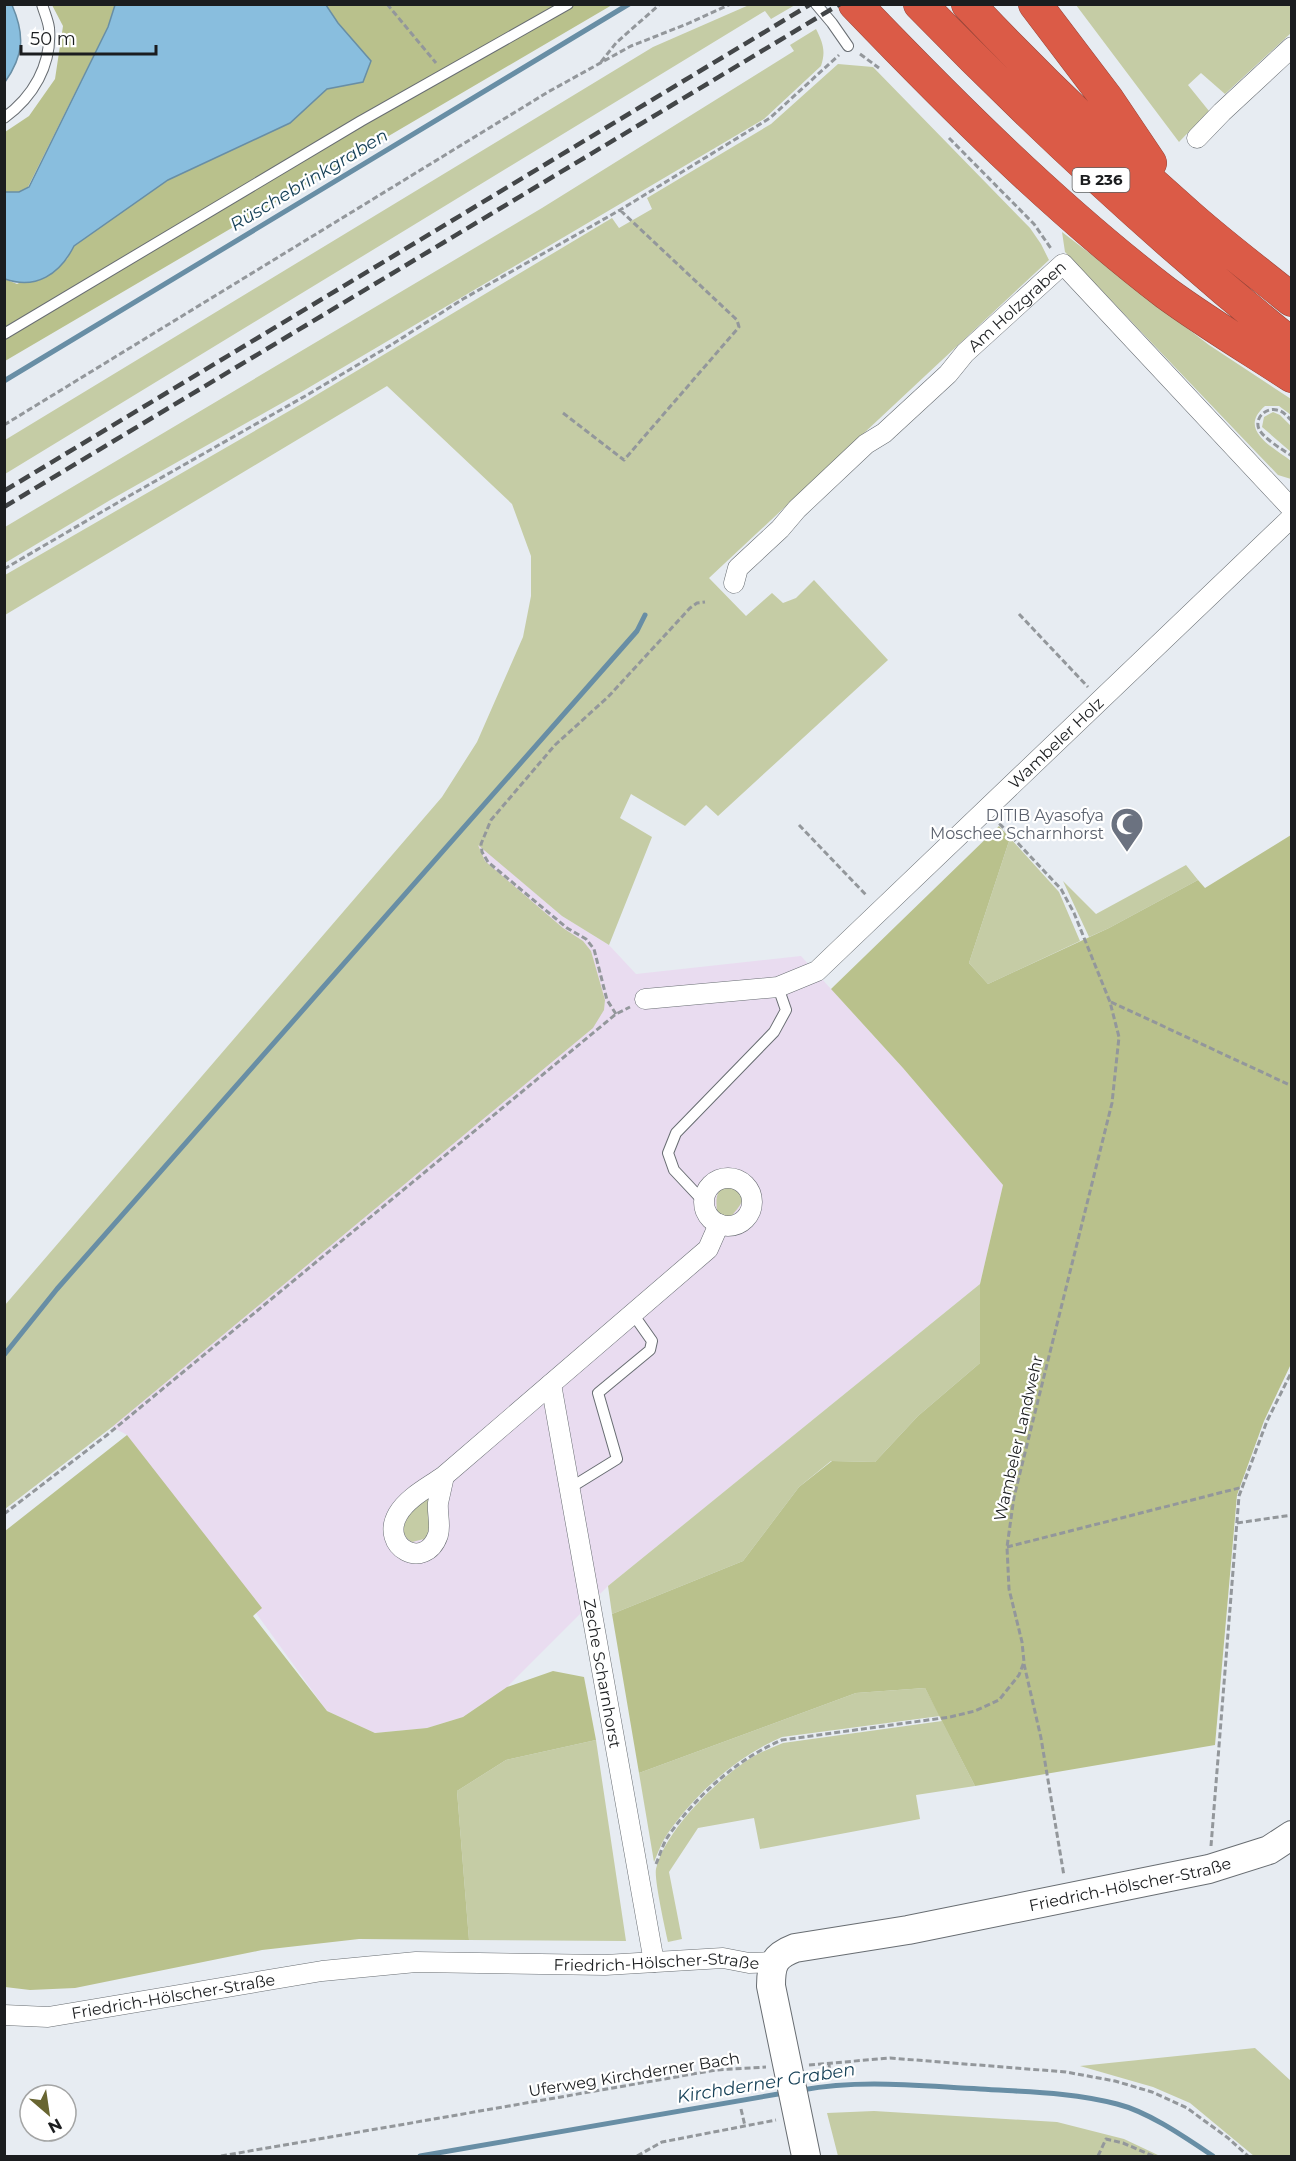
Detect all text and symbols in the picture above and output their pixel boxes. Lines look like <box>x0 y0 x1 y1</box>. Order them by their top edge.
scale bar <box>21 18 156 56</box>
text: 50 m <box>30 28 76 50</box>
water label: Rüschebrinkgraben <box>226 124 392 236</box>
road number: B 236 <box>1072 168 1130 192</box>
street label: Am Holzgraben <box>964 257 1070 356</box>
street label: Wambeler Holz <box>1005 693 1108 793</box>
place label: DITIB Ayasofya Moschee Scharnhorst <box>930 806 1104 843</box>
mosque icon: DITIB Ayasofya Moschee Scharnhorst <box>1109 806 1145 853</box>
street label: Wambeler Landwehr <box>990 1353 1047 1523</box>
street label: Zeche Scharnhorst <box>579 1597 625 1750</box>
street label: Friedrich-Hölscher-Straße <box>1027 1854 1233 1915</box>
street label: Friedrich-Hölscher-Straße <box>553 1949 759 1975</box>
street label: Friedrich-Hölscher-Straße <box>70 1970 277 2023</box>
street label: Uferweg Kirchderner Bach <box>527 2048 741 2101</box>
water label: Kirchderner Graben <box>675 2058 857 2108</box>
north arrow <box>18 2083 78 2143</box>
text: N <box>45 2114 65 2137</box>

